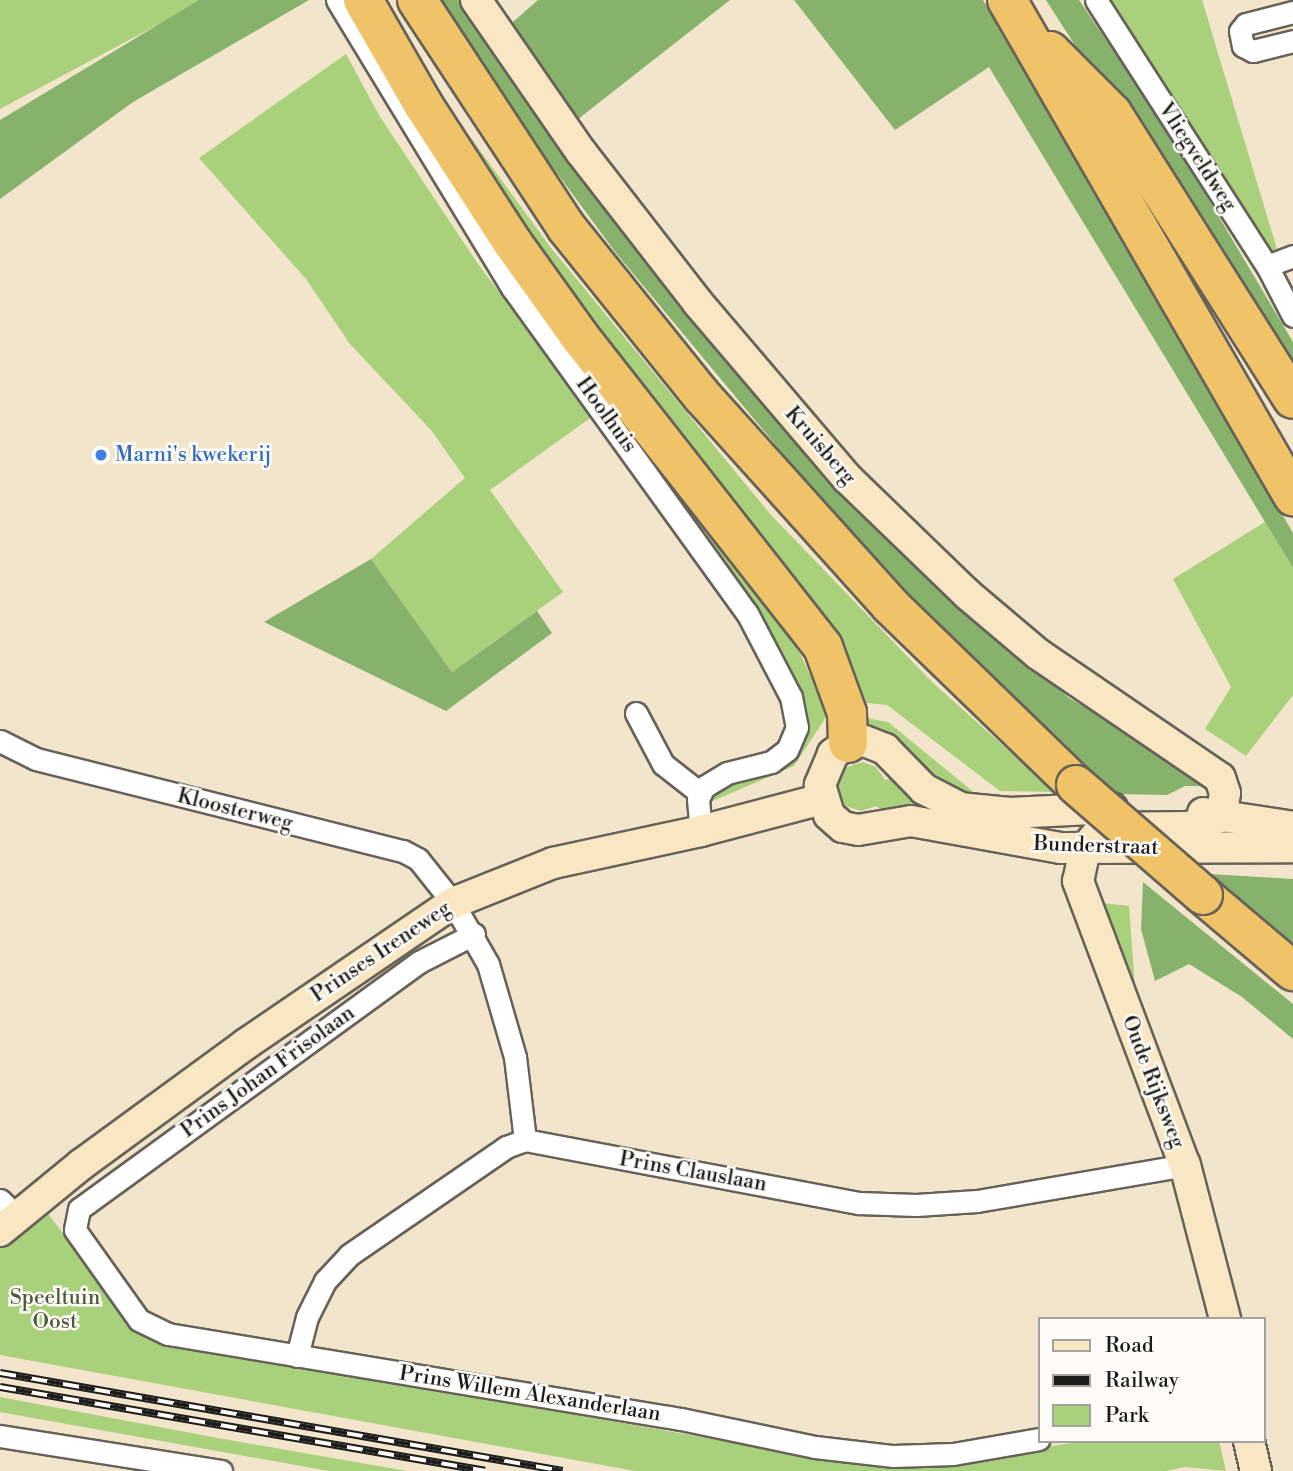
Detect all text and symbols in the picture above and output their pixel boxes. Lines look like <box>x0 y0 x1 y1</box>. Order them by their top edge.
street label: Vliegveldweg <box>1153 98 1241 216</box>
street label: Hoolhuis <box>570 372 642 458</box>
street label: Kruisberg <box>779 402 861 490</box>
place label: Marni's kwekerij <box>115 442 271 468</box>
marker: Marni's kwekerij <box>93 447 109 463</box>
street label: Kloosterweg <box>175 783 295 837</box>
street label: Bunderstraat <box>1033 831 1159 861</box>
street label: Prinses Ireneweg <box>306 896 456 1008</box>
street label: Prins Johan Frisolaan <box>176 1001 360 1143</box>
street label: Oude Rijksweg <box>1116 1012 1190 1152</box>
street label: Prins Clauslaan <box>617 1147 769 1197</box>
park label: Speeltuin Oost <box>10 1285 100 1335</box>
legend <box>1038 1317 1265 1443</box>
text: Road <box>1105 1333 1154 1359</box>
street label: Prins Willem Alexanderlaan <box>397 1361 663 1427</box>
text: Railway <box>1105 1368 1179 1394</box>
text: Park <box>1105 1403 1149 1429</box>

